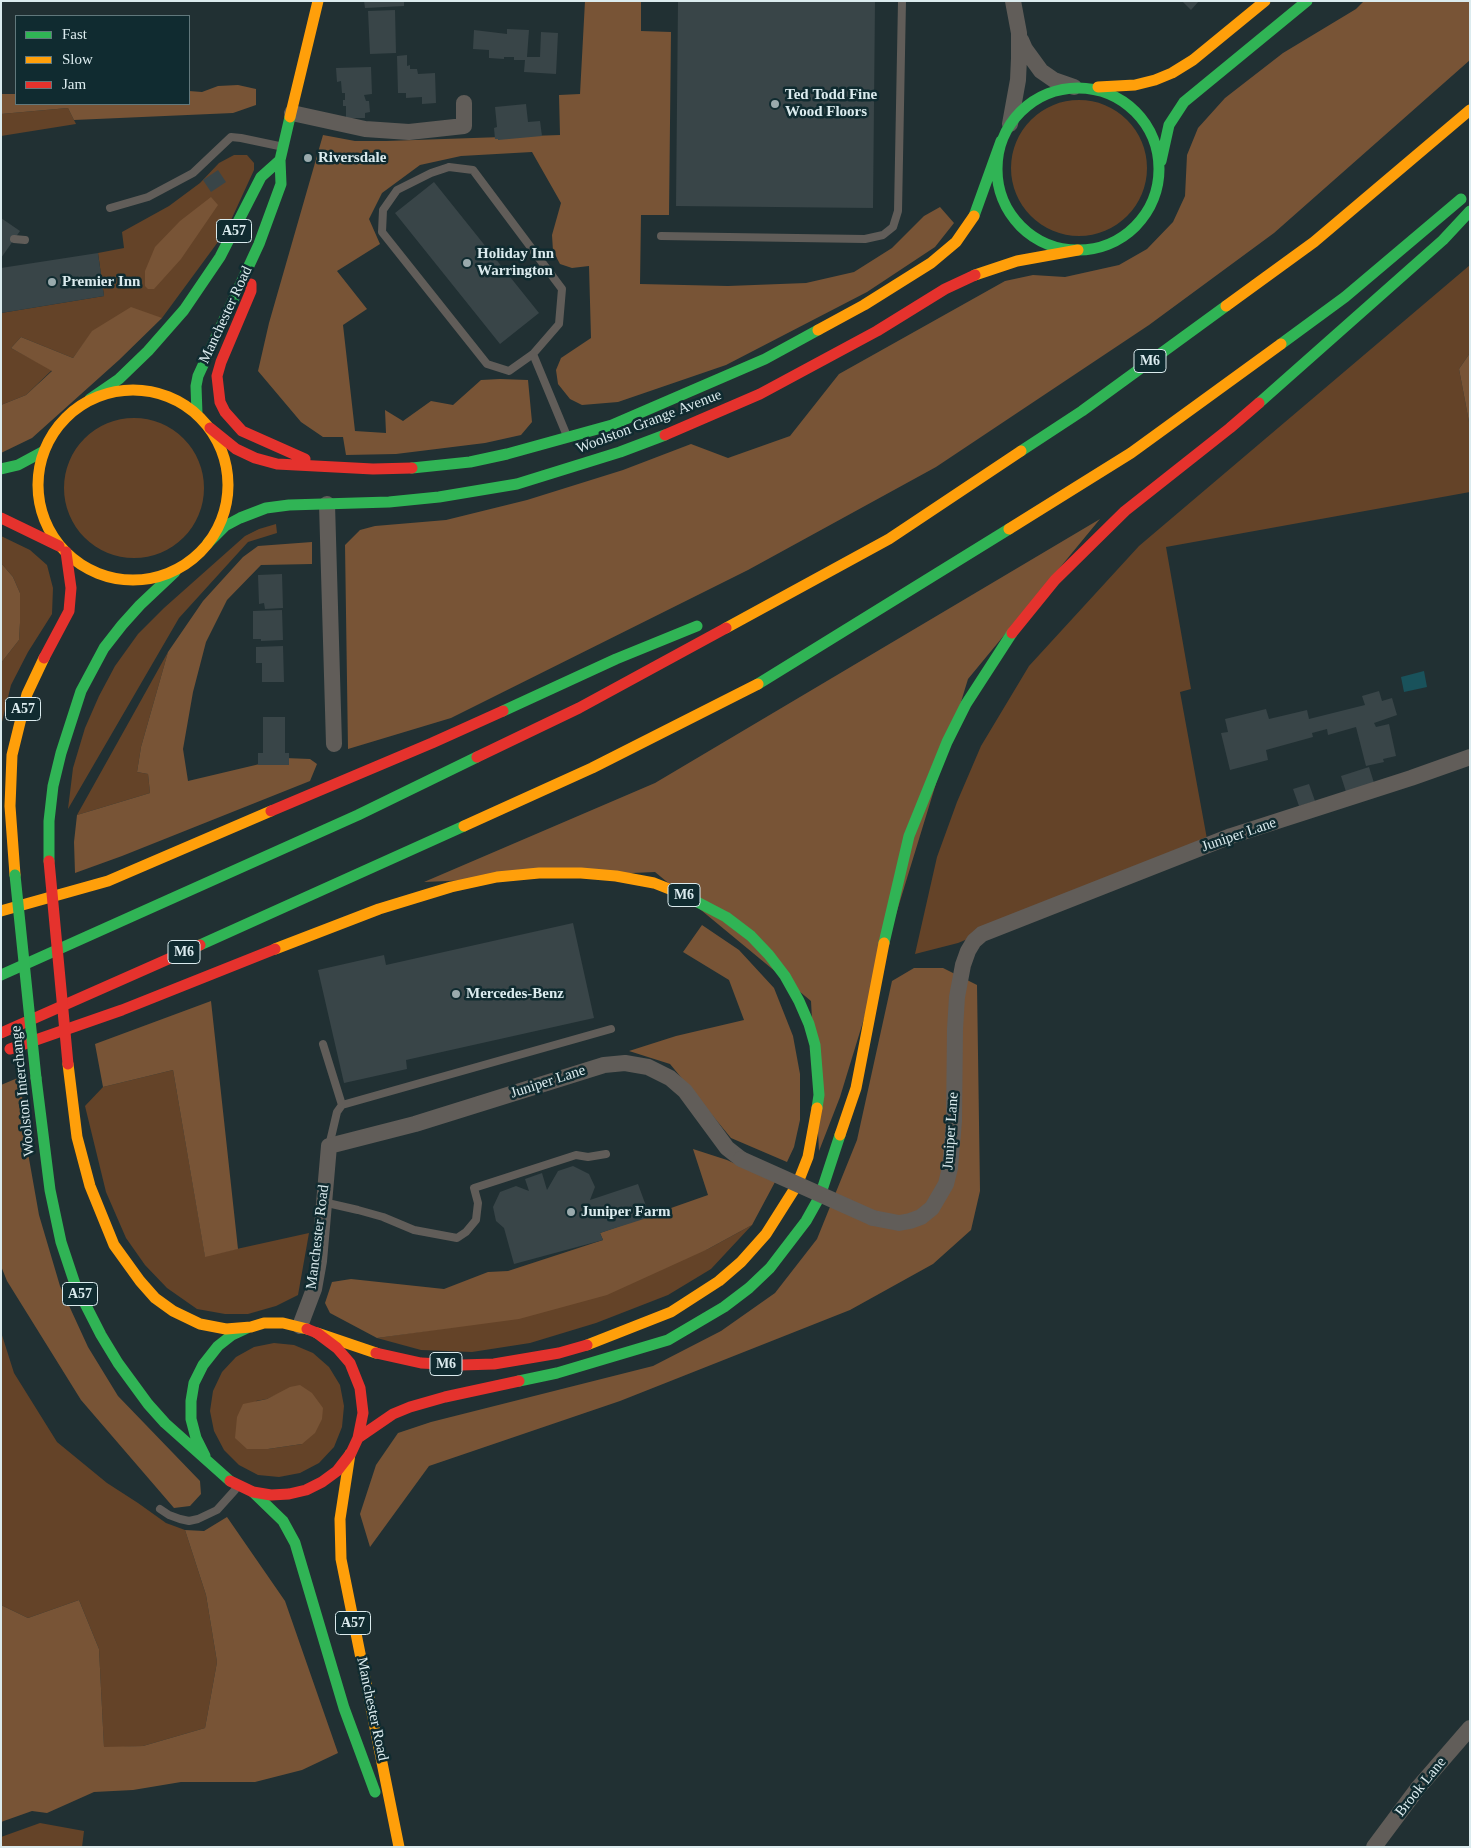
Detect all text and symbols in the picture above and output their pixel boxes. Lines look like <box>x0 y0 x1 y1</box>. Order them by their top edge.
legend <box>15 15 190 105</box>
text: Fast <box>62 26 87 42</box>
text: Slow <box>62 51 93 67</box>
text: Jam <box>62 76 86 92</box>
place label: Ted Todd Fine Wood Floors <box>785 86 877 121</box>
marker: Ted Todd Fine Wood Floors <box>769 98 781 110</box>
place label: Riversdale <box>318 149 386 167</box>
marker: Riversdale <box>302 152 314 164</box>
road number: A57 <box>216 220 252 242</box>
place label: Holiday Inn Warrington <box>477 245 554 280</box>
marker: Holiday Inn Warrington <box>461 257 473 269</box>
street label: Manchester Road <box>196 263 256 367</box>
place label: Premier Inn <box>62 273 140 291</box>
marker: Premier Inn <box>46 276 58 288</box>
road number: M6 <box>1134 350 1166 372</box>
street label: Woolston Grange Avenue <box>574 386 724 458</box>
road number: A57 <box>5 698 40 721</box>
street label: Juniper Lane <box>1199 814 1279 856</box>
road number: M6 <box>668 884 700 906</box>
road number: M6 <box>168 940 200 964</box>
place label: Mercedes-Benz <box>466 985 564 1003</box>
marker: Mercedes-Benz <box>450 988 462 1000</box>
street label: Woolston Interchange <box>7 1025 39 1157</box>
street label: Juniper Lane <box>508 1061 588 1103</box>
street label: Juniper Lane <box>939 1092 963 1170</box>
street label: Manchester Road <box>303 1184 333 1290</box>
place label: Juniper Farm <box>581 1203 671 1221</box>
marker: Juniper Farm <box>565 1206 577 1218</box>
road number: A57 <box>62 1282 98 1306</box>
road number: M6 <box>430 1352 462 1376</box>
road number: A57 <box>336 1612 370 1635</box>
street label: Manchester Road <box>352 1656 392 1762</box>
street label: Brook Lane <box>1392 1754 1450 1820</box>

